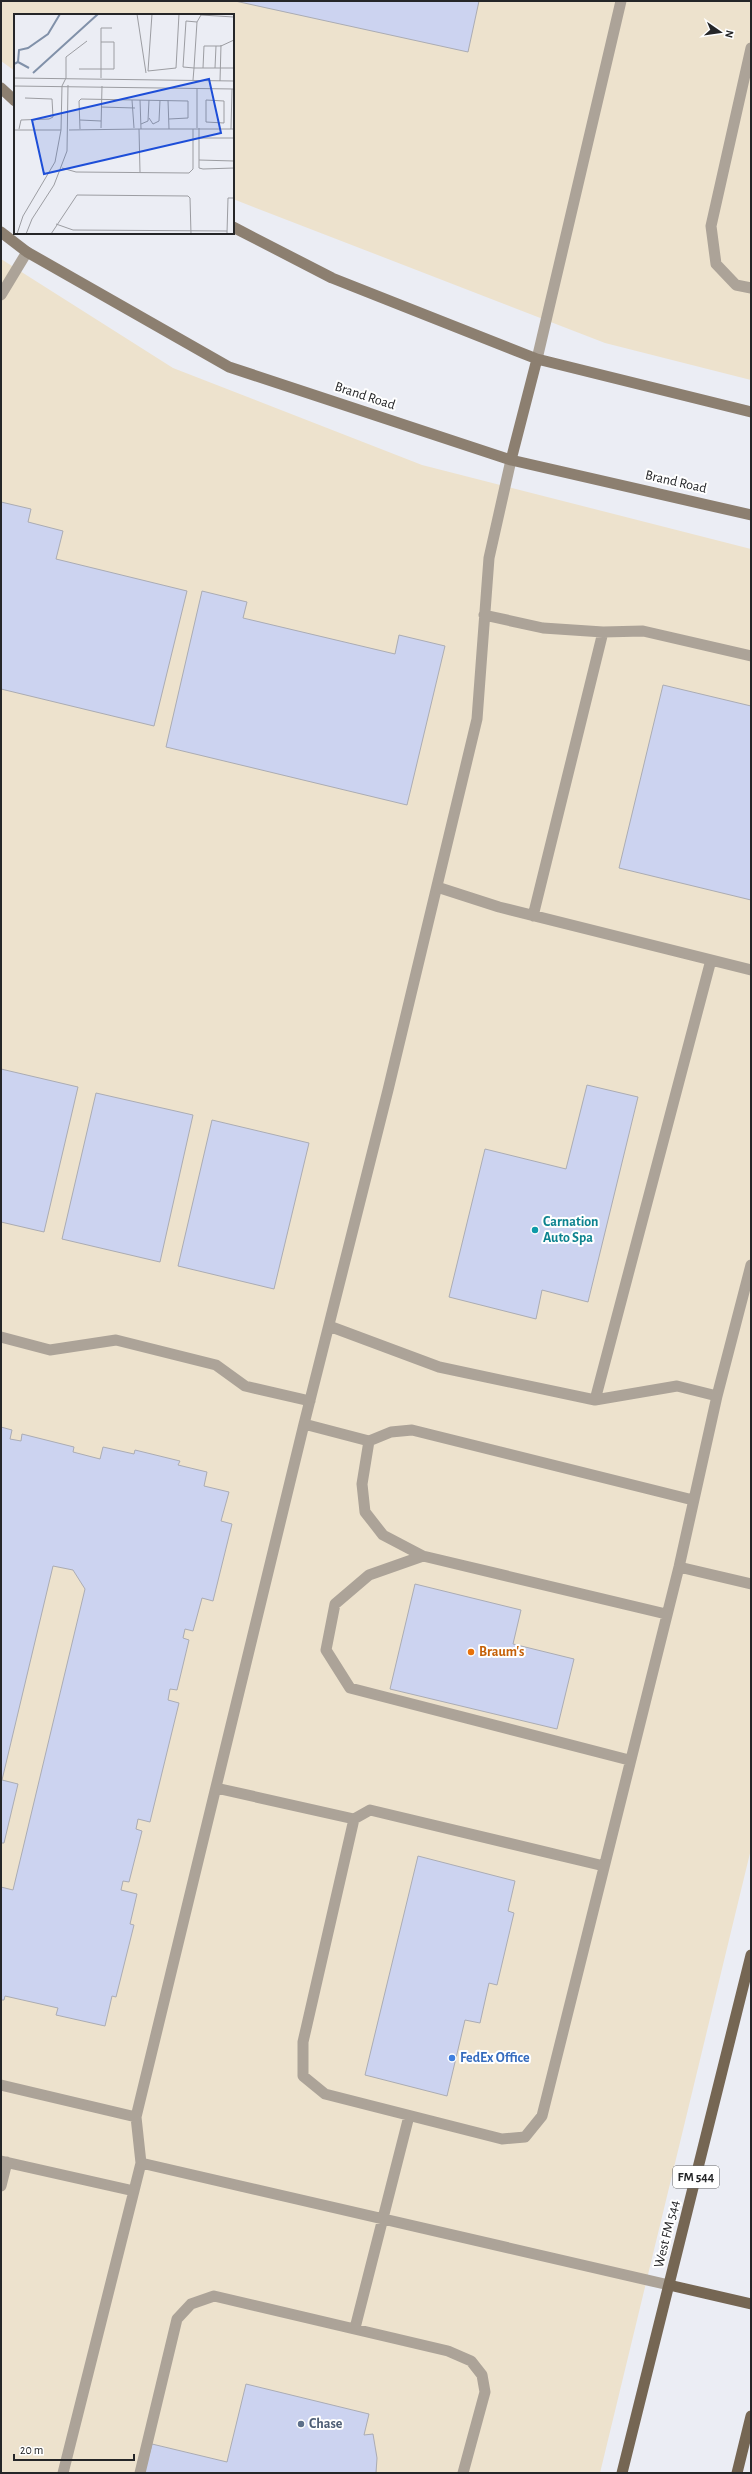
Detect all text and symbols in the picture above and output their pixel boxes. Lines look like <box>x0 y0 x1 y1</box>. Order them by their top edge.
north arrow <box>700 12 740 52</box>
inset map <box>14 14 234 234</box>
text: N <box>723 29 735 39</box>
street label: Brand Road <box>333 380 397 412</box>
street label: Brand Road <box>644 468 708 496</box>
place label: Carnation Auto Spa <box>543 1215 599 1245</box>
marker: Carnation Auto Spa <box>530 1225 540 1235</box>
place label: Braum's <box>479 1645 524 1659</box>
marker: Braum's <box>466 1647 476 1657</box>
place label: FedEx Office <box>460 2051 530 2065</box>
marker: FedEx Office <box>447 2053 457 2063</box>
road number: FM 544 <box>673 2166 719 2188</box>
street label: West FM 544 <box>652 2199 682 2269</box>
place label: Chase <box>309 2417 343 2431</box>
marker: Chase <box>296 2419 306 2429</box>
scale bar <box>14 2436 134 2462</box>
text: 20 m <box>20 2444 43 2456</box>

